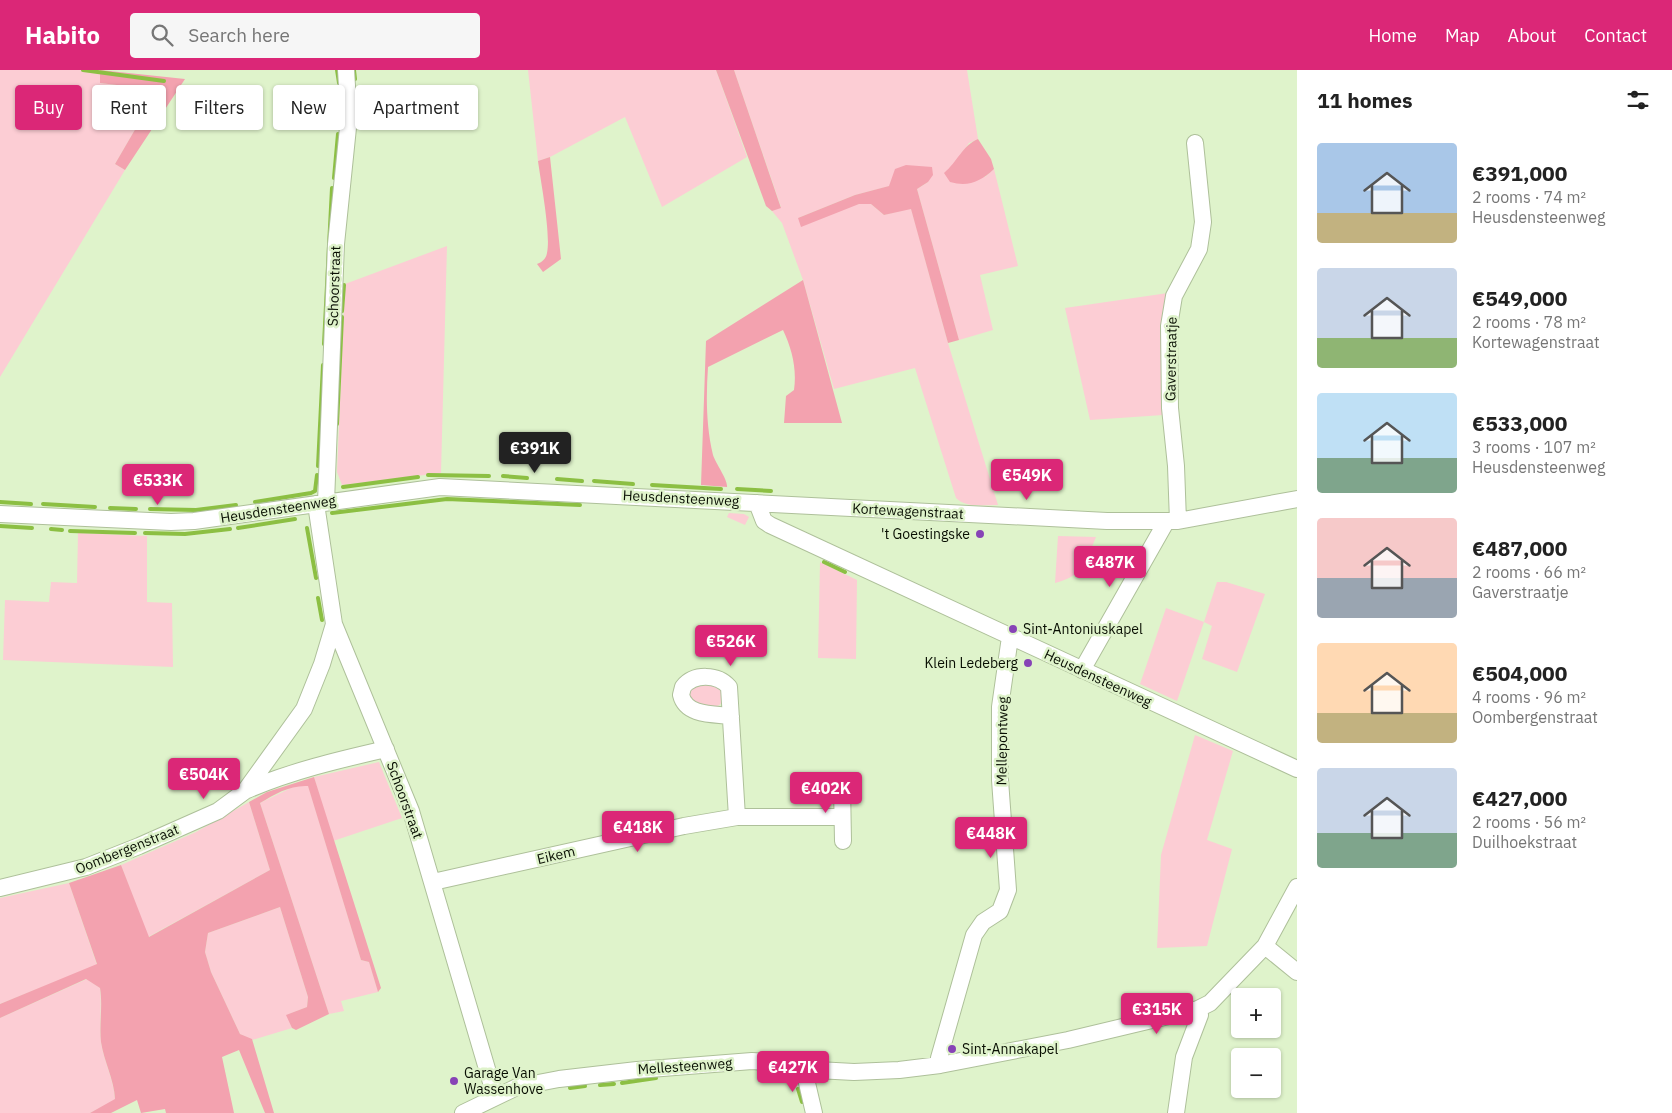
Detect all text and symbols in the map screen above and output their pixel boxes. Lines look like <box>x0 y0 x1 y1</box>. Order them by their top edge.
search box <box>130 13 480 58</box>
text: Habito <box>25 19 100 51</box>
icon: search <box>148 21 176 49</box>
text: Search here <box>188 23 290 47</box>
text: Home <box>1369 24 1417 47</box>
text: Map <box>1445 24 1480 47</box>
text: About <box>1508 24 1556 47</box>
text: Contact <box>1584 24 1647 47</box>
chip: Buy <box>15 85 82 130</box>
chip: Rent <box>92 85 166 130</box>
chip: Filters <box>176 85 263 130</box>
chip: New <box>273 85 345 130</box>
chip: Apartment <box>355 85 478 130</box>
text: 11 homes <box>1317 86 1413 114</box>
icon: filters <box>1624 86 1652 114</box>
text: €391,000 <box>1472 159 1567 187</box>
icon: home <box>1357 163 1417 223</box>
text: 2 rooms · 74 m² <box>1472 187 1586 207</box>
text: Heusdensteenweg <box>1472 207 1605 227</box>
street label: Schoorstraat <box>324 245 344 327</box>
text: €549,000 <box>1472 284 1567 312</box>
icon: home <box>1357 288 1417 348</box>
text: 2 rooms · 78 m² <box>1472 312 1586 332</box>
street label: Gaverstraatje <box>1161 316 1181 401</box>
text: Kortewagenstraat <box>1472 332 1600 352</box>
text: €533,000 <box>1472 409 1567 437</box>
icon: home <box>1357 413 1417 473</box>
pin: €391K <box>500 432 570 474</box>
text: 3 rooms · 107 m² <box>1472 437 1596 457</box>
text: €391K <box>510 438 560 458</box>
text: Heusdensteenweg <box>1472 457 1605 477</box>
pin: €549K <box>992 458 1062 501</box>
pin: €533K <box>123 464 193 506</box>
text: €549K <box>1002 465 1052 485</box>
text: €533K <box>133 470 183 490</box>
street label: Heusdensteenweg <box>622 486 740 510</box>
street label: Heusdensteenweg <box>219 491 338 527</box>
street label: Kortewagenstraat <box>852 499 964 523</box>
place label: 't Goestingske <box>881 525 970 543</box>
marker: 't Goestingske <box>974 528 986 540</box>
text: €487,000 <box>1472 534 1567 562</box>
icon: home <box>1357 538 1417 598</box>
pin: €487K <box>1075 546 1145 588</box>
text: €487K <box>1085 552 1135 572</box>
text: 2 rooms · 66 m² <box>1472 562 1586 582</box>
text: Gaverstraatje <box>1472 582 1569 602</box>
place label: Sint-Antoniuskapel <box>1023 620 1143 638</box>
marker: Sint-Antoniuskapel <box>1007 623 1019 635</box>
pin: €526K <box>696 624 766 667</box>
text: €526K <box>706 631 756 651</box>
street label: Heusdensteenweg <box>1041 645 1155 711</box>
place label: Klein Ledeberg <box>924 654 1019 672</box>
marker: Klein Ledeberg <box>1022 657 1034 669</box>
text: €504,000 <box>1472 659 1567 687</box>
icon: home <box>1357 663 1417 723</box>
text: 4 rooms · 96 m² <box>1472 687 1586 707</box>
street label: Mellepontweg <box>992 696 1012 786</box>
text: Oombergenstraat <box>1472 707 1598 727</box>
pin: €504K <box>169 758 239 800</box>
street label: Schoorstraat <box>383 759 427 841</box>
text: €504K <box>179 764 229 784</box>
pin: €402K <box>791 772 861 814</box>
text: €402K <box>801 778 851 798</box>
text: €427,000 <box>1472 784 1567 812</box>
icon: home <box>1357 788 1417 848</box>
pin: €418K <box>603 810 673 853</box>
text: 2 rooms · 56 m² <box>1472 812 1586 832</box>
pin: €448K <box>956 816 1026 859</box>
text: €418K <box>613 817 663 837</box>
street label: Oombergenstraat <box>73 820 182 878</box>
text: €448K <box>966 823 1016 843</box>
text: Duilhoekstraat <box>1472 832 1577 852</box>
street label: Eikem <box>535 842 577 868</box>
map controls <box>1231 988 1281 1098</box>
button: + <box>1231 988 1281 1038</box>
pin: €315K <box>1122 992 1192 1035</box>
text: €315K <box>1132 999 1182 1019</box>
place label: Sint-Annakapel <box>962 1040 1058 1058</box>
marker: Sint-Annakapel <box>946 1043 958 1055</box>
button: − <box>1231 1048 1281 1098</box>
pin: €427K <box>758 1050 828 1093</box>
street label: Mellesteenweg <box>637 1054 734 1078</box>
text: €427K <box>768 1057 818 1077</box>
place label: Garage Van Wassenhove <box>464 1064 543 1098</box>
marker: Garage Van Wassenhove <box>448 1075 460 1087</box>

